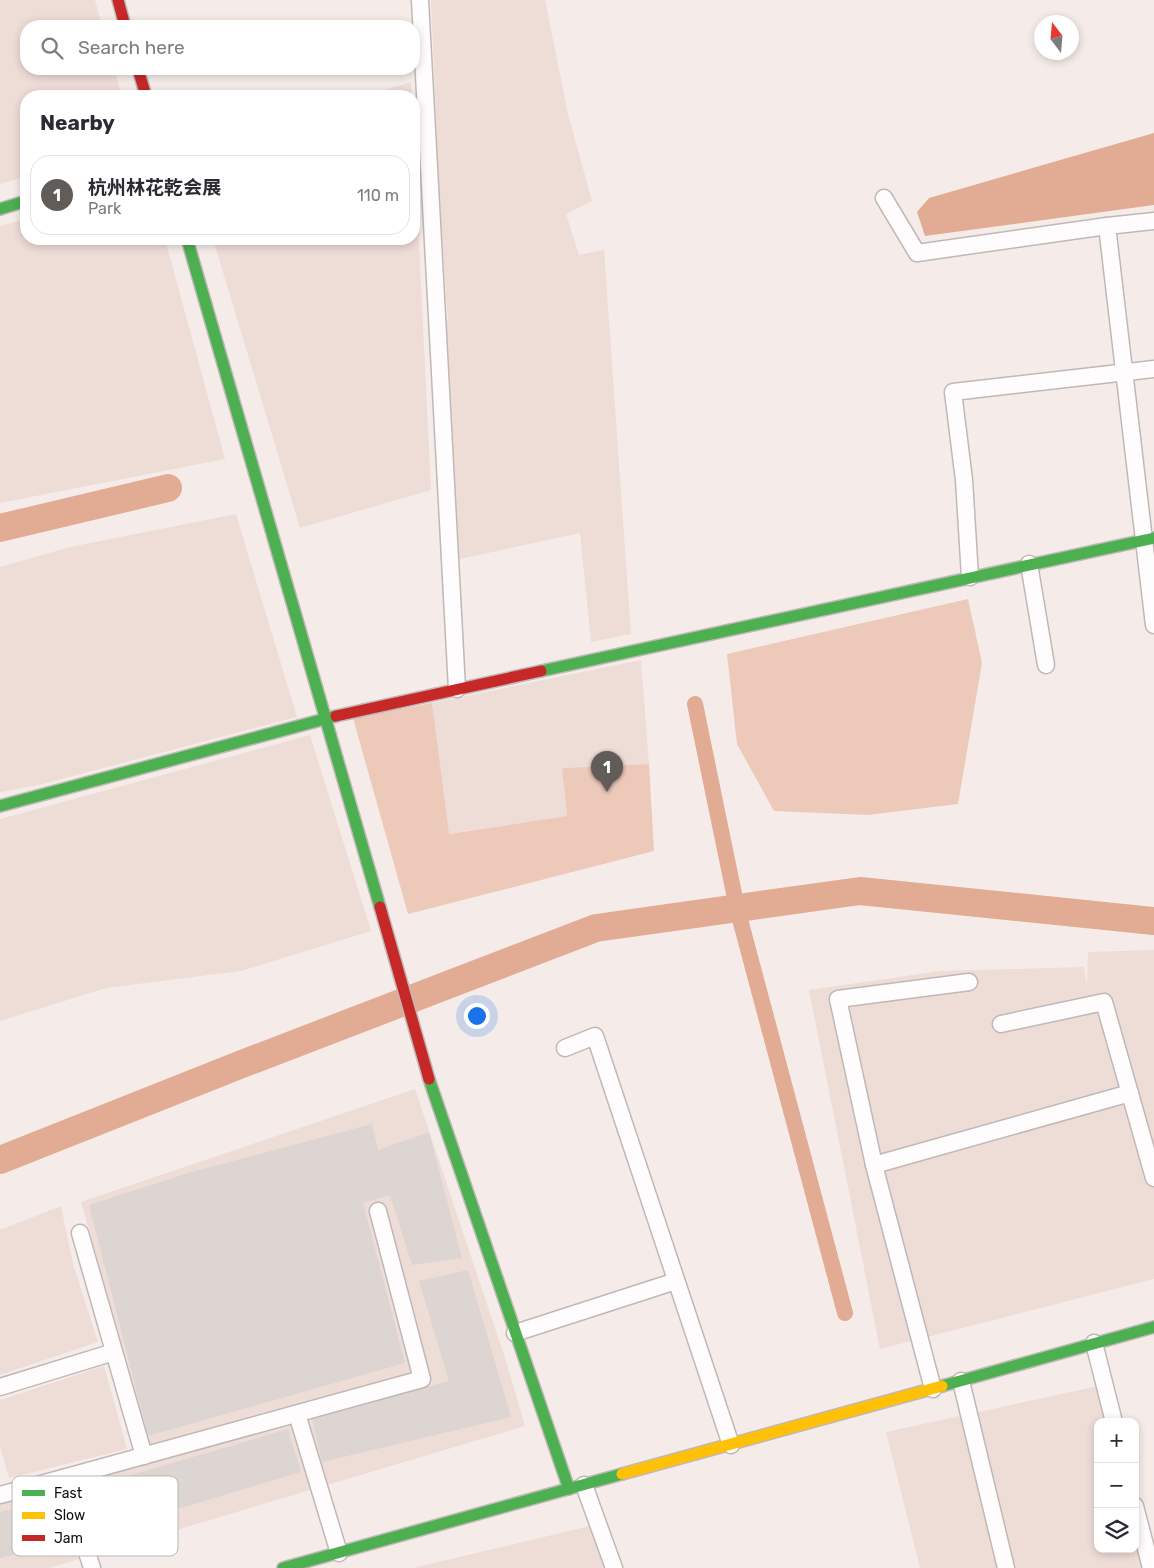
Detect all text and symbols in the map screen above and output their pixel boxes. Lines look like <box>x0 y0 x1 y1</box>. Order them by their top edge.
north arrow <box>1034 15 1079 60</box>
search box <box>20 20 420 75</box>
icon: search <box>38 34 66 62</box>
text: Search here <box>78 36 185 59</box>
text: Nearby <box>40 110 115 135</box>
text: 杭州林花乾会展 <box>88 176 221 199</box>
text: 1 <box>53 186 61 205</box>
text: 110 m <box>357 186 399 205</box>
text: Park <box>88 199 121 218</box>
pin: 1 <box>591 751 623 792</box>
your location <box>464 1003 490 1029</box>
map controls <box>1094 1418 1139 1553</box>
button: + <box>1094 1418 1139 1463</box>
button: − <box>1094 1463 1139 1508</box>
legend <box>12 1476 178 1556</box>
text: Fast <box>54 1485 83 1502</box>
text: Slow <box>54 1507 85 1524</box>
button: layers <box>1094 1508 1139 1553</box>
text: Jam <box>54 1530 83 1547</box>

